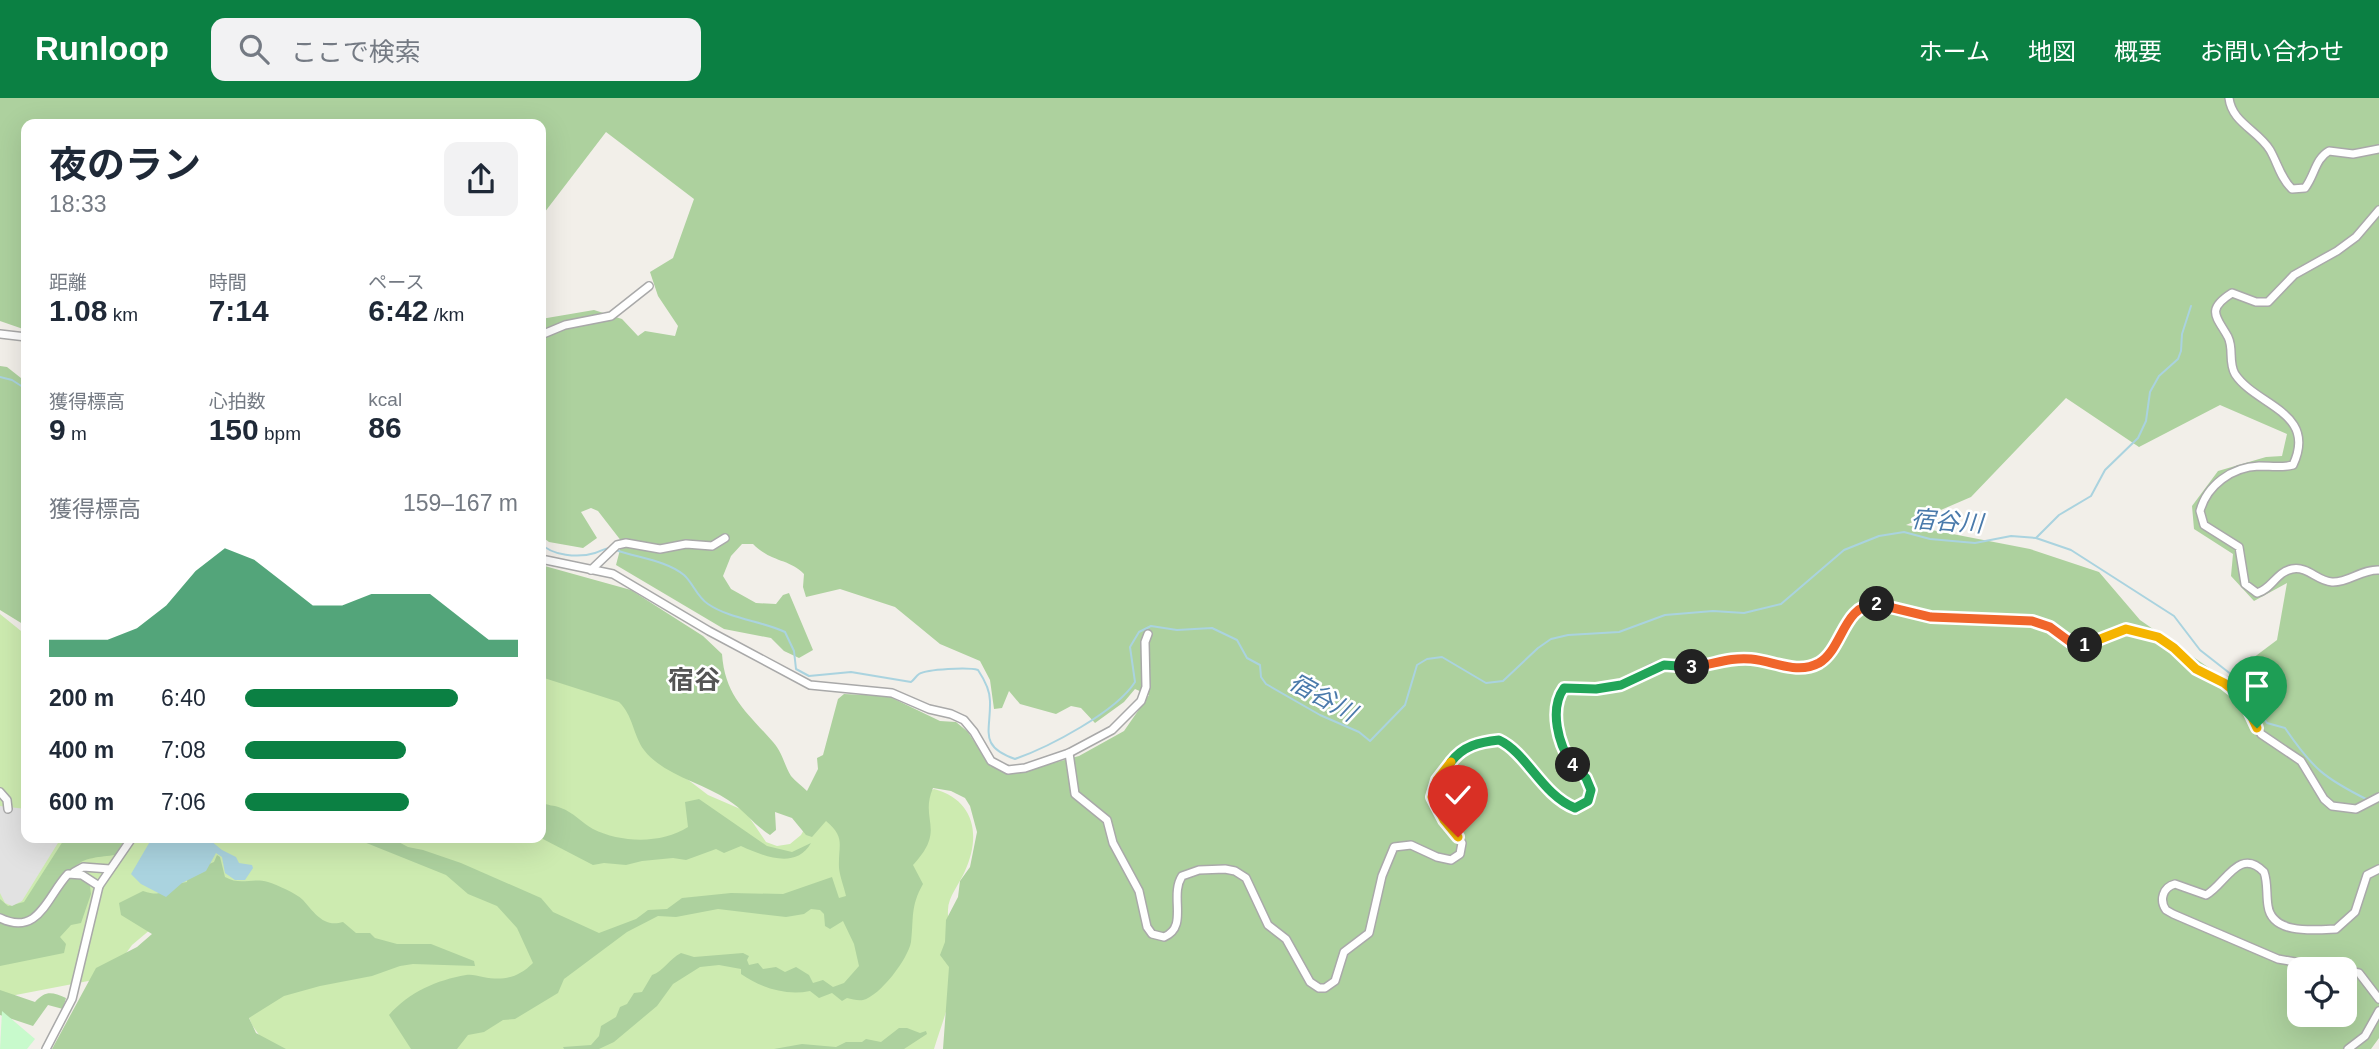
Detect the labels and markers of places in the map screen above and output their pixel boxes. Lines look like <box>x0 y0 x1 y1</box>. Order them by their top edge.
pin: 2 <box>1860 587 1895 622</box>
pin: 1 <box>2068 628 2102 662</box>
pin: 3 <box>1674 650 1710 684</box>
pin <box>2227 656 2287 728</box>
pin: 4 <box>1556 748 1590 782</box>
pin <box>1428 765 1488 837</box>

